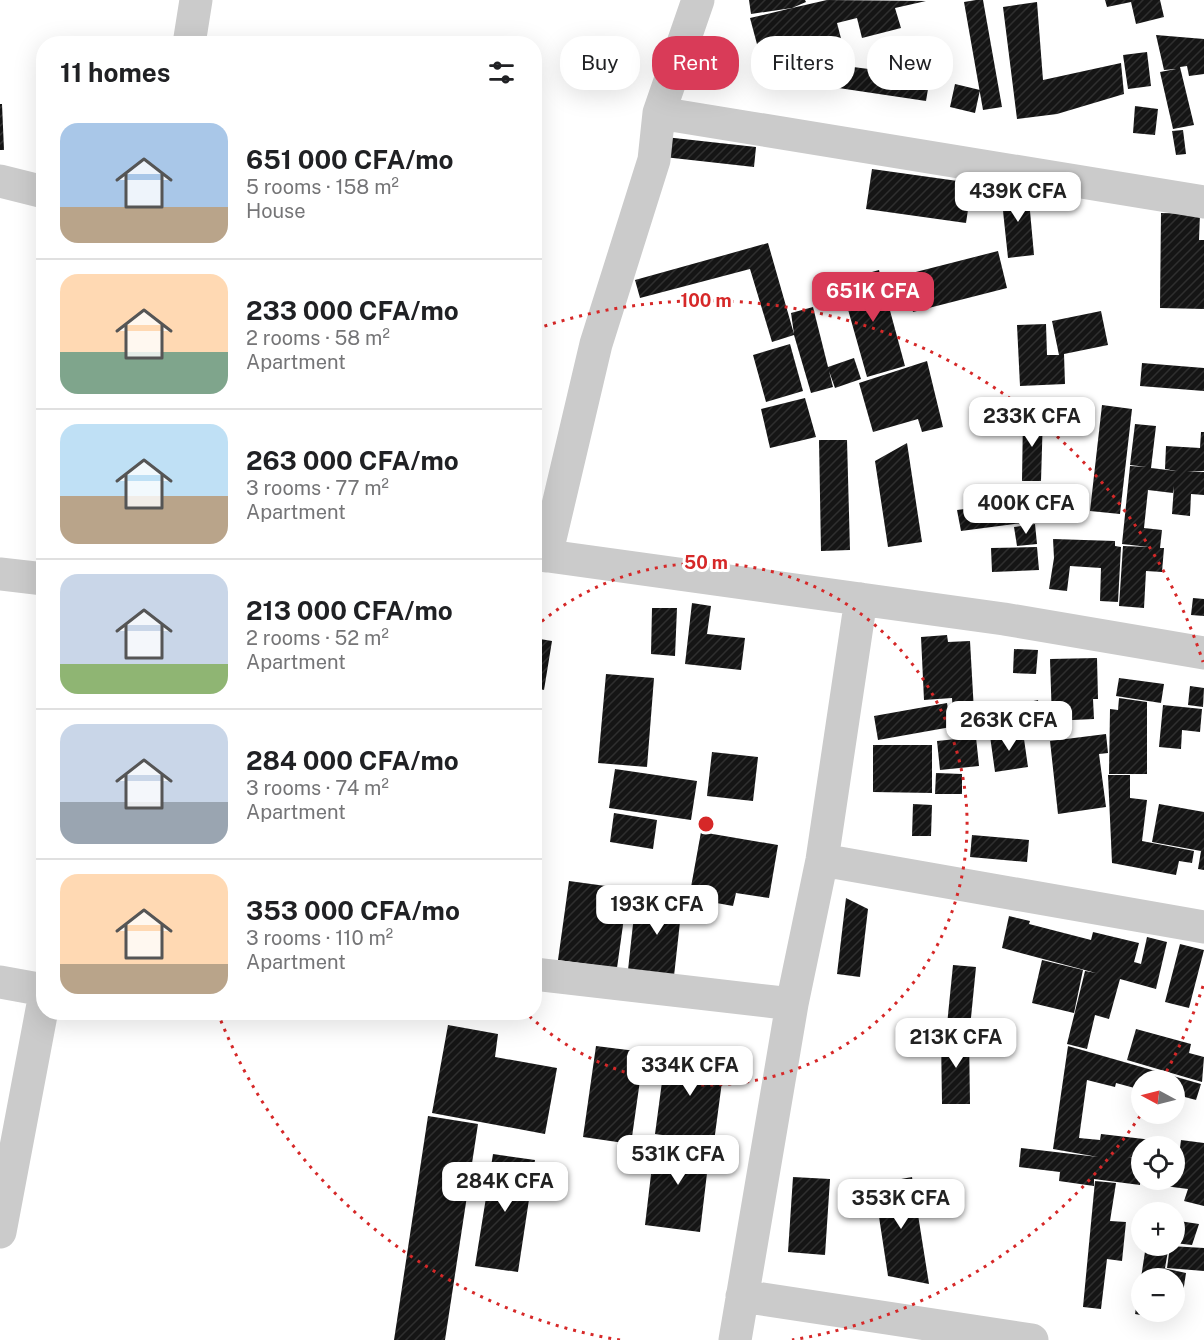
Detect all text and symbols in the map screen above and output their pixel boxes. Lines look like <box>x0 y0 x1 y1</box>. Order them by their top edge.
chip: Buy <box>560 36 640 90</box>
chip: Rent <box>652 36 739 90</box>
chip: Filters <box>751 36 855 90</box>
chip: New <box>867 36 953 90</box>
icon: filters <box>485 56 518 89</box>
text: 11 homes <box>60 57 170 88</box>
text: 651 000 CFA/mo <box>246 144 454 175</box>
icon: home <box>108 147 180 219</box>
pin: 439K CFA <box>956 172 1080 223</box>
text: 5 rooms · 158 m² <box>246 175 399 199</box>
text: 439K CFA <box>969 179 1067 203</box>
text: House <box>246 199 306 223</box>
pin: 651K CFA <box>811 272 935 323</box>
text: 651K CFA <box>826 279 920 303</box>
text: 100 m <box>680 290 732 311</box>
text: 233 000 CFA/mo <box>246 295 459 326</box>
icon: home <box>108 298 180 370</box>
text: 2 rooms · 58 m² <box>246 326 390 350</box>
text: Apartment <box>246 350 346 374</box>
pin: 233K CFA <box>970 397 1094 448</box>
text: 233K CFA <box>983 404 1081 428</box>
text: 263 000 CFA/mo <box>246 445 459 476</box>
icon: home <box>108 448 180 520</box>
text: 3 rooms · 77 m² <box>246 476 389 500</box>
pin: 400K CFA <box>964 484 1088 535</box>
text: 400K CFA <box>977 491 1075 515</box>
text: Apartment <box>246 500 346 524</box>
text: 50 m <box>684 552 728 573</box>
text: 213 000 CFA/mo <box>246 595 453 626</box>
icon: home <box>108 598 180 670</box>
text: 2 rooms · 52 m² <box>246 626 389 650</box>
text: Apartment <box>246 650 346 674</box>
pin: 263K CFA <box>947 701 1071 752</box>
text: 263K CFA <box>960 708 1058 732</box>
text: 284 000 CFA/mo <box>246 745 459 776</box>
icon: home <box>108 748 180 820</box>
text: 3 rooms · 74 m² <box>246 776 389 800</box>
text: Apartment <box>246 800 346 824</box>
centre of rings <box>696 814 716 834</box>
pin: 193K CFA <box>595 885 719 936</box>
text: 193K CFA <box>610 892 704 916</box>
text: 353 000 CFA/mo <box>246 895 460 926</box>
icon: home <box>108 898 180 970</box>
text: 3 rooms · 110 m² <box>246 926 393 950</box>
text: Apartment <box>246 950 346 974</box>
pin: 213K CFA <box>894 1018 1018 1069</box>
text: 213K CFA <box>909 1025 1003 1049</box>
pin: 334K CFA <box>628 1046 752 1097</box>
text: 334K CFA <box>641 1053 739 1077</box>
north arrow <box>1131 1070 1185 1124</box>
map controls <box>1131 1070 1185 1322</box>
pin: 531K CFA <box>616 1135 740 1186</box>
button: locate <box>1131 1136 1185 1190</box>
text: 531K CFA <box>631 1142 725 1166</box>
pin: 284K CFA <box>443 1162 567 1213</box>
text: 284K CFA <box>456 1169 554 1193</box>
pin: 353K CFA <box>839 1179 963 1230</box>
text: 353K CFA <box>852 1186 950 1210</box>
button: + <box>1131 1202 1185 1256</box>
button: − <box>1131 1268 1185 1322</box>

